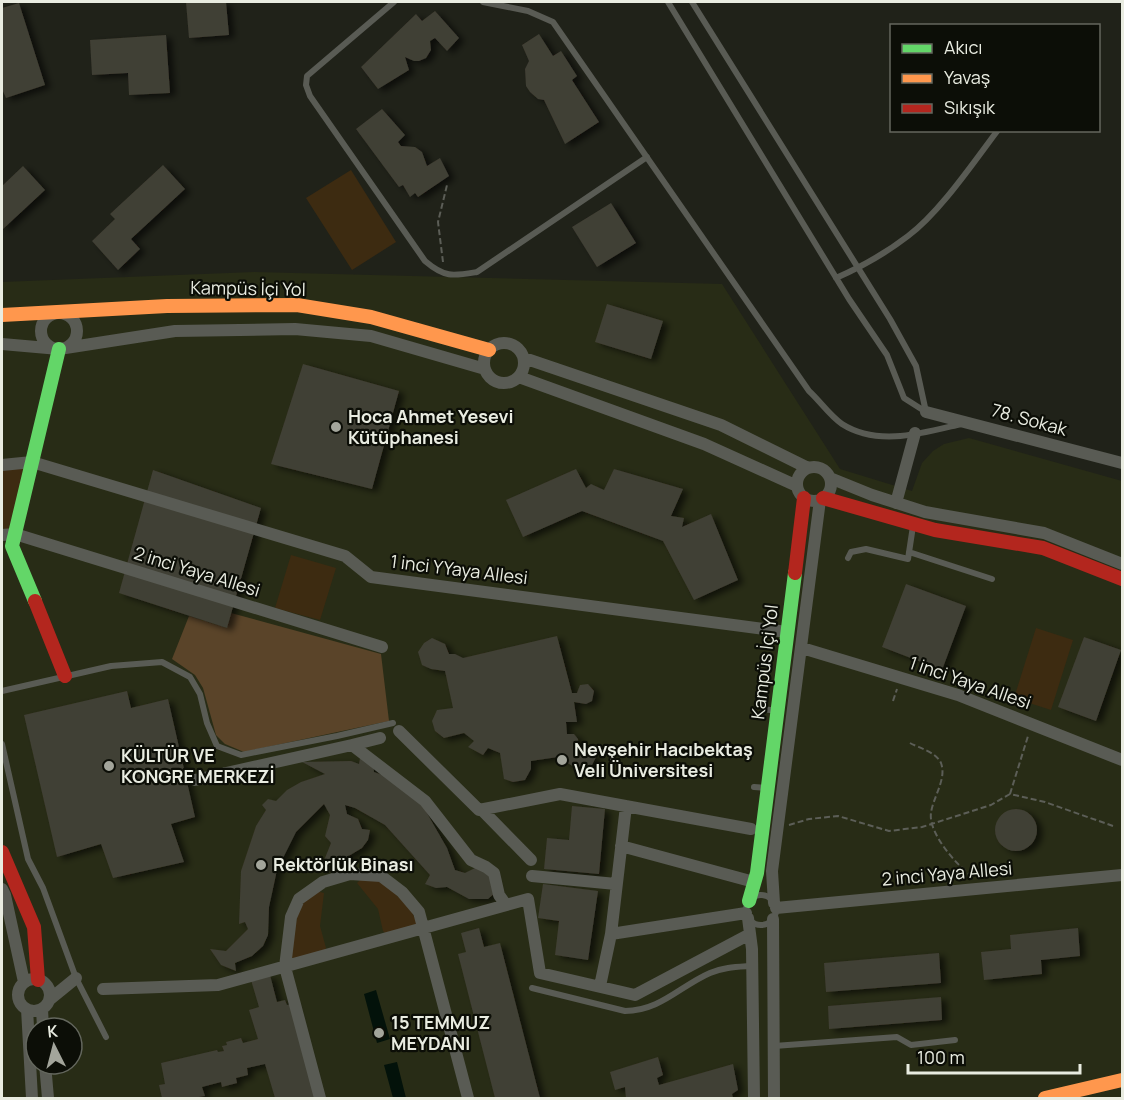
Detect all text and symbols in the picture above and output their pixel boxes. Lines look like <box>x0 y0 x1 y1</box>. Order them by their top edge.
legend <box>890 24 1100 132</box>
text: Akıcı <box>944 35 982 59</box>
text: Yavaş <box>944 65 990 89</box>
text: Sıkışık <box>944 95 996 119</box>
street label: Kampüs İçi Yol <box>190 275 306 301</box>
street label: 78. Sokak <box>989 397 1071 441</box>
place label: Hoca Ahmet Yesevi Kütüphanesi <box>348 404 514 449</box>
marker: Hoca Ahmet Yesevi Kütüphanesi <box>329 420 343 434</box>
street label: 2 inci Yaya Allesi <box>131 540 263 602</box>
street label: 1 inci YYaya Allesi <box>389 549 529 589</box>
street label: Kampüs İçi Yol <box>745 603 783 721</box>
street label: 1 inci Yaya Allesi <box>906 650 1035 714</box>
place label: Nevşehir Hacıbektaş Veli Üniversitesi <box>574 737 753 782</box>
place label: KÜLTÜR VE KONGRE MERKEZİ <box>121 743 275 788</box>
marker: Nevşehir Hacıbektaş Veli Üniversitesi <box>555 753 569 767</box>
marker: KÜLTÜR VE KONGRE MERKEZİ <box>102 759 116 773</box>
place label: Rektörlük Binası <box>273 852 413 876</box>
street label: 2 inci Yaya Allesi <box>881 855 1013 891</box>
marker: Rektörlük Binası <box>254 858 268 872</box>
place label: 15 TEMMUZ MEYDANI <box>391 1010 490 1055</box>
north arrow <box>24 1016 84 1076</box>
text: K <box>46 1020 59 1043</box>
marker: 15 TEMMUZ MEYDANI <box>372 1026 386 1040</box>
scale bar <box>908 1037 1080 1075</box>
text: 100 m <box>917 1045 965 1069</box>

